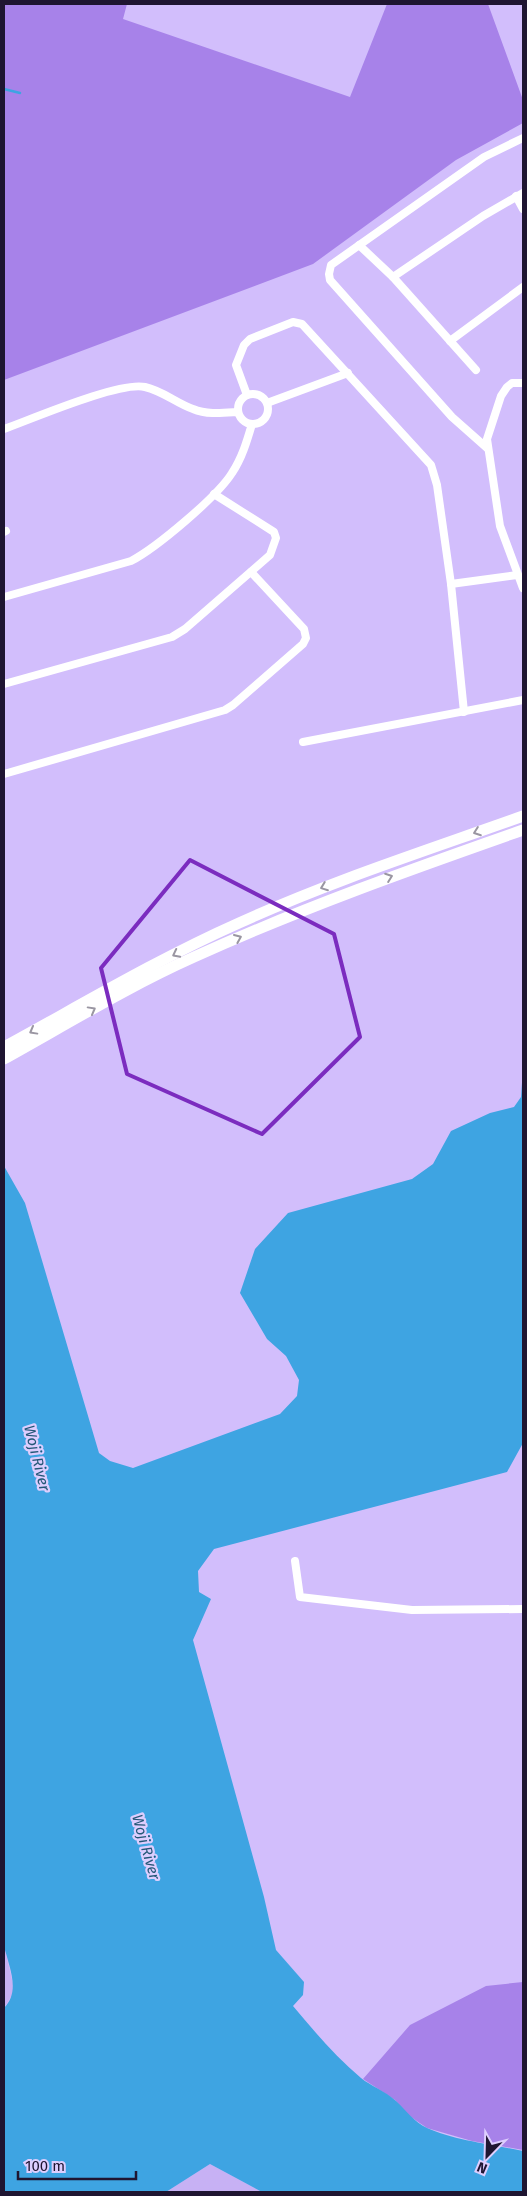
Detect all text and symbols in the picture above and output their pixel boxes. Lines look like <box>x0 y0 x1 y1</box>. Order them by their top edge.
one-way arrow <box>474 826 482 836</box>
one-way arrow <box>384 873 392 883</box>
one-way arrow <box>321 882 329 892</box>
one-way arrow <box>233 934 242 945</box>
one-way arrow <box>172 948 181 958</box>
one-way arrow <box>87 1006 96 1016</box>
one-way arrow <box>30 1025 39 1035</box>
water label: Woji River <box>20 1423 54 1494</box>
water label: Woji River <box>128 1812 164 1883</box>
north arrow <box>462 2131 512 2181</box>
scale bar <box>18 2148 135 2180</box>
text: 100 m <box>25 2157 65 2175</box>
text: N <box>475 2158 490 2177</box>

